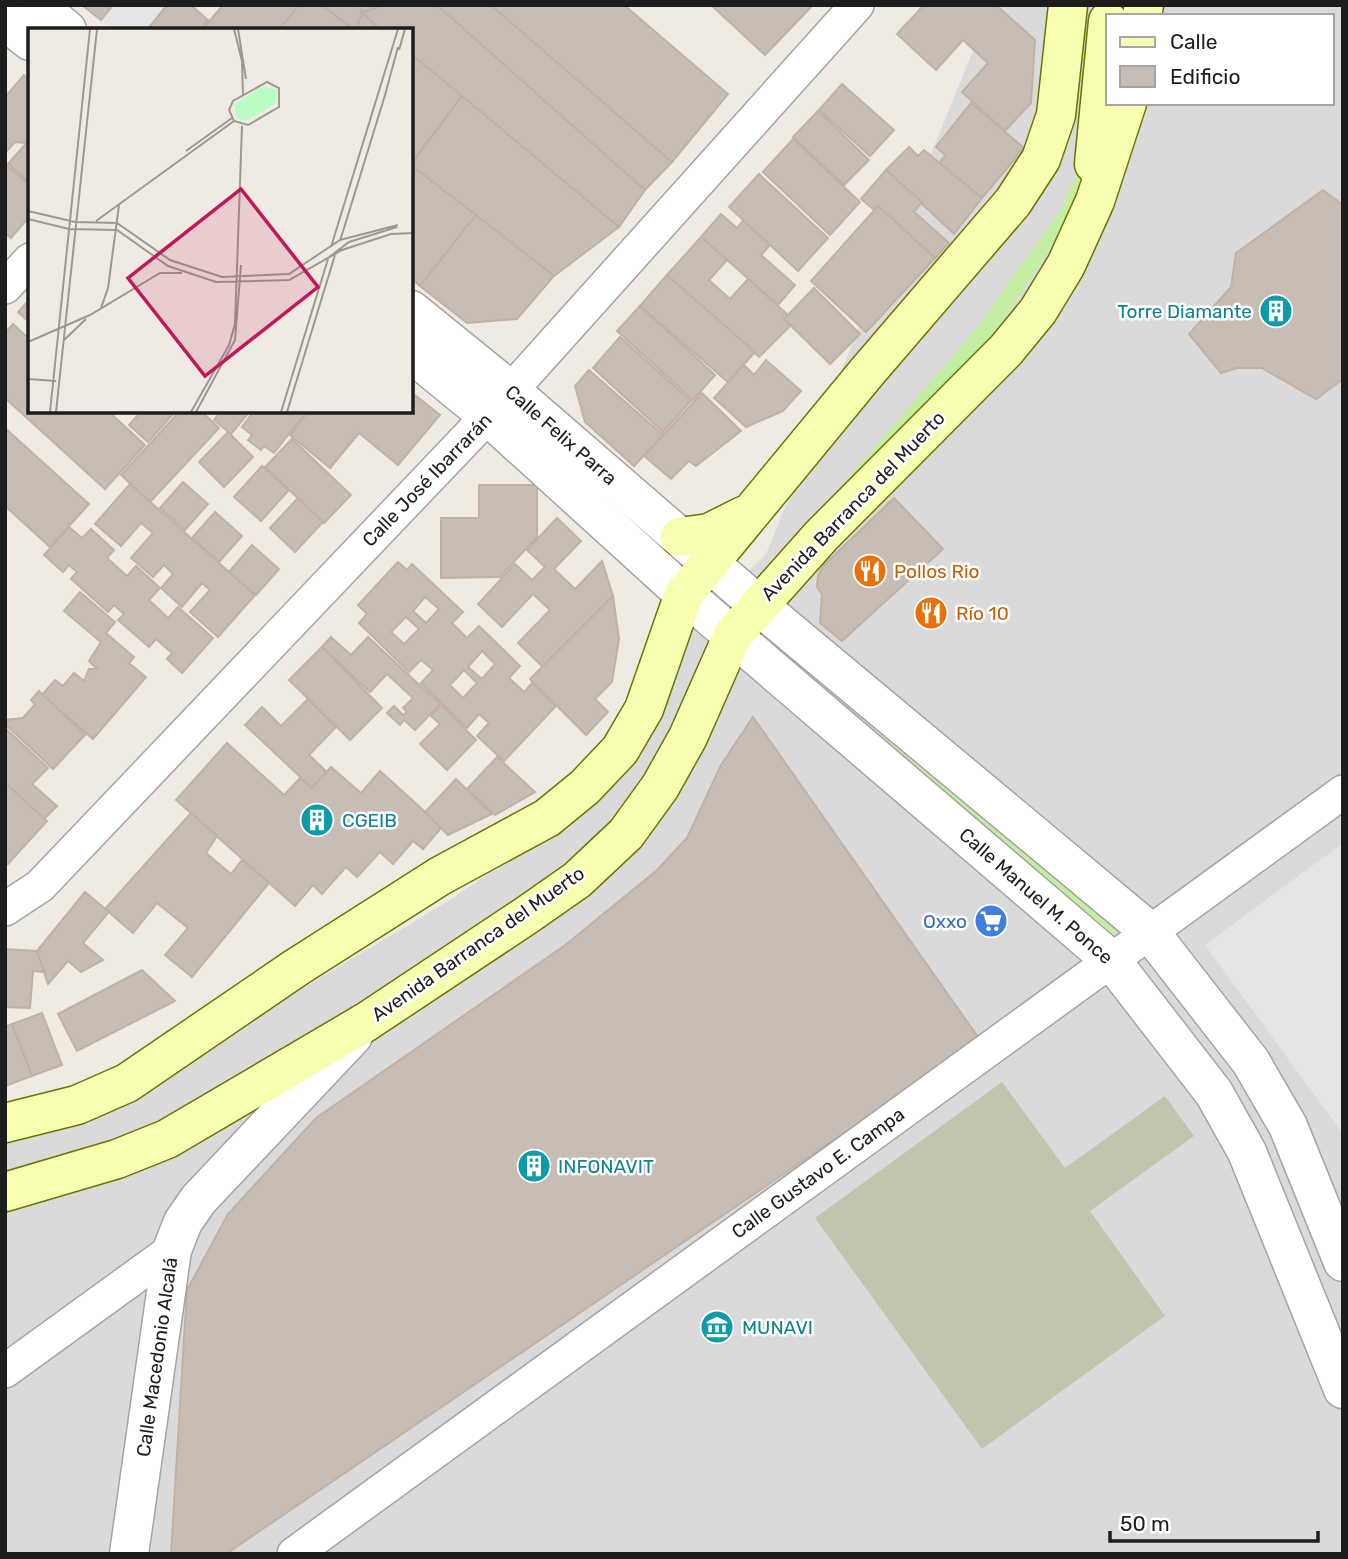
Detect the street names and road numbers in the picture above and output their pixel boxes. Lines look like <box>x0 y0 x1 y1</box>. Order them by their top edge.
street label: Calle Felix Parra <box>500 380 622 490</box>
street label: Avenida Barranca del Muerto <box>756 406 950 606</box>
street label: Calle José Ibarrarán <box>357 409 497 551</box>
street label: Calle Manuel M. Ponce <box>954 823 1118 969</box>
street label: Avenida Barranca del Muerto <box>367 862 589 1026</box>
street label: Calle Gustavo E. Campa <box>727 1103 909 1243</box>
street label: Calle Macedonio Alcalá <box>132 1256 182 1458</box>

